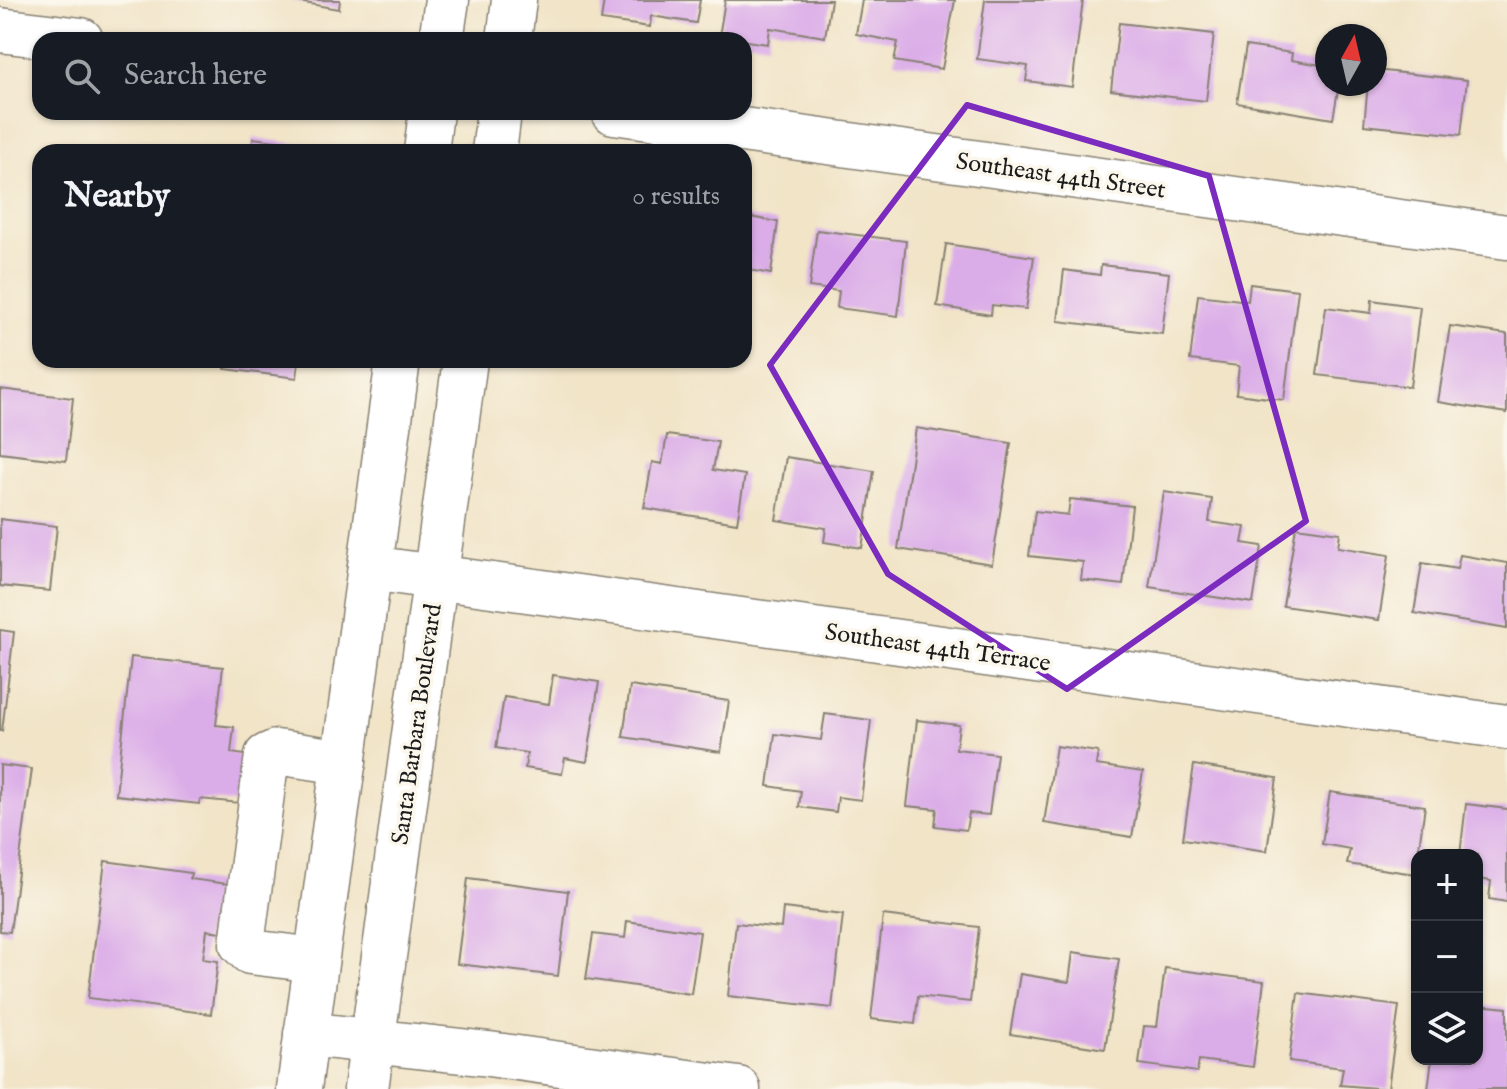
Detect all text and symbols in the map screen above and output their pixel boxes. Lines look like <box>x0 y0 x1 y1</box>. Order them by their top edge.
north arrow <box>1315 24 1387 96</box>
search box <box>32 32 752 120</box>
icon: search <box>60 54 104 98</box>
text: Search here <box>124 57 267 95</box>
street label: Southeast 44th Street <box>954 146 1168 207</box>
text: Nearby <box>64 175 170 218</box>
text: 0 results <box>632 180 720 213</box>
street label: Santa Barbara Boulevard <box>385 601 450 847</box>
street label: Southeast 44th Terrace <box>823 617 1053 680</box>
map controls <box>1411 849 1483 1065</box>
button: + <box>1411 849 1483 921</box>
button: − <box>1411 921 1483 993</box>
button: layers <box>1411 993 1483 1065</box>

